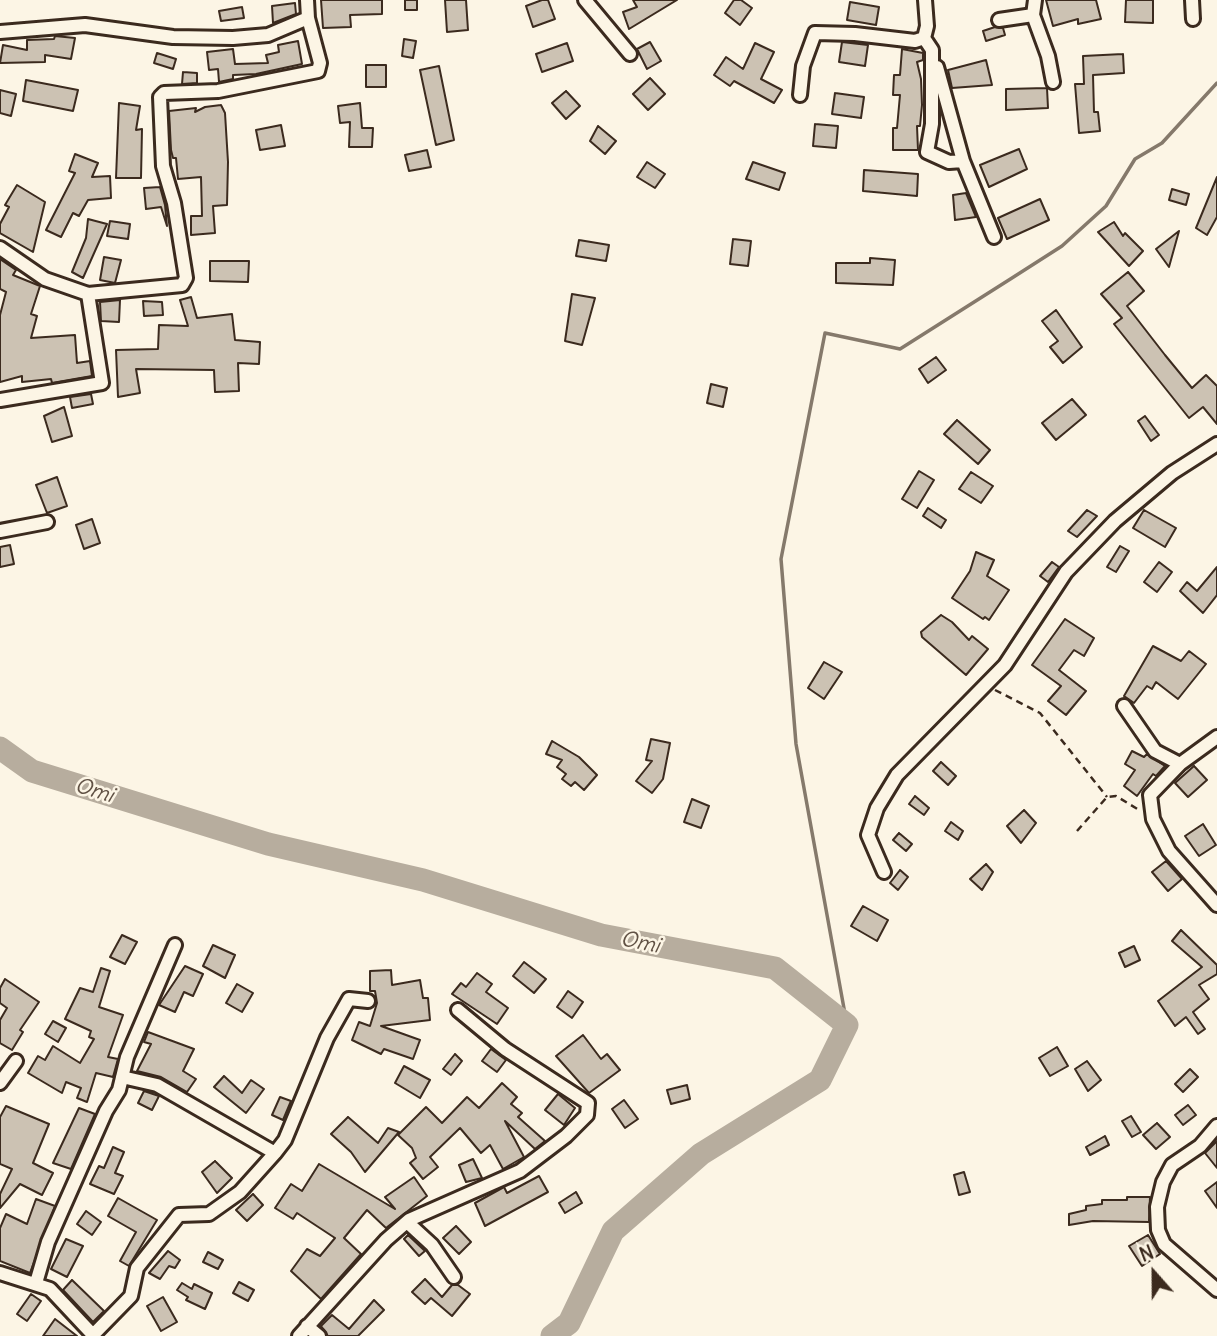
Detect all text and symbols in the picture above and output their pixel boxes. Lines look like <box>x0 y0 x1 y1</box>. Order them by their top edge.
water label: Omi <box>71 773 117 809</box>
water label: Omi <box>618 927 662 959</box>
north arrow <box>1119 1238 1189 1308</box>
text: N <box>1136 1240 1157 1267</box>

